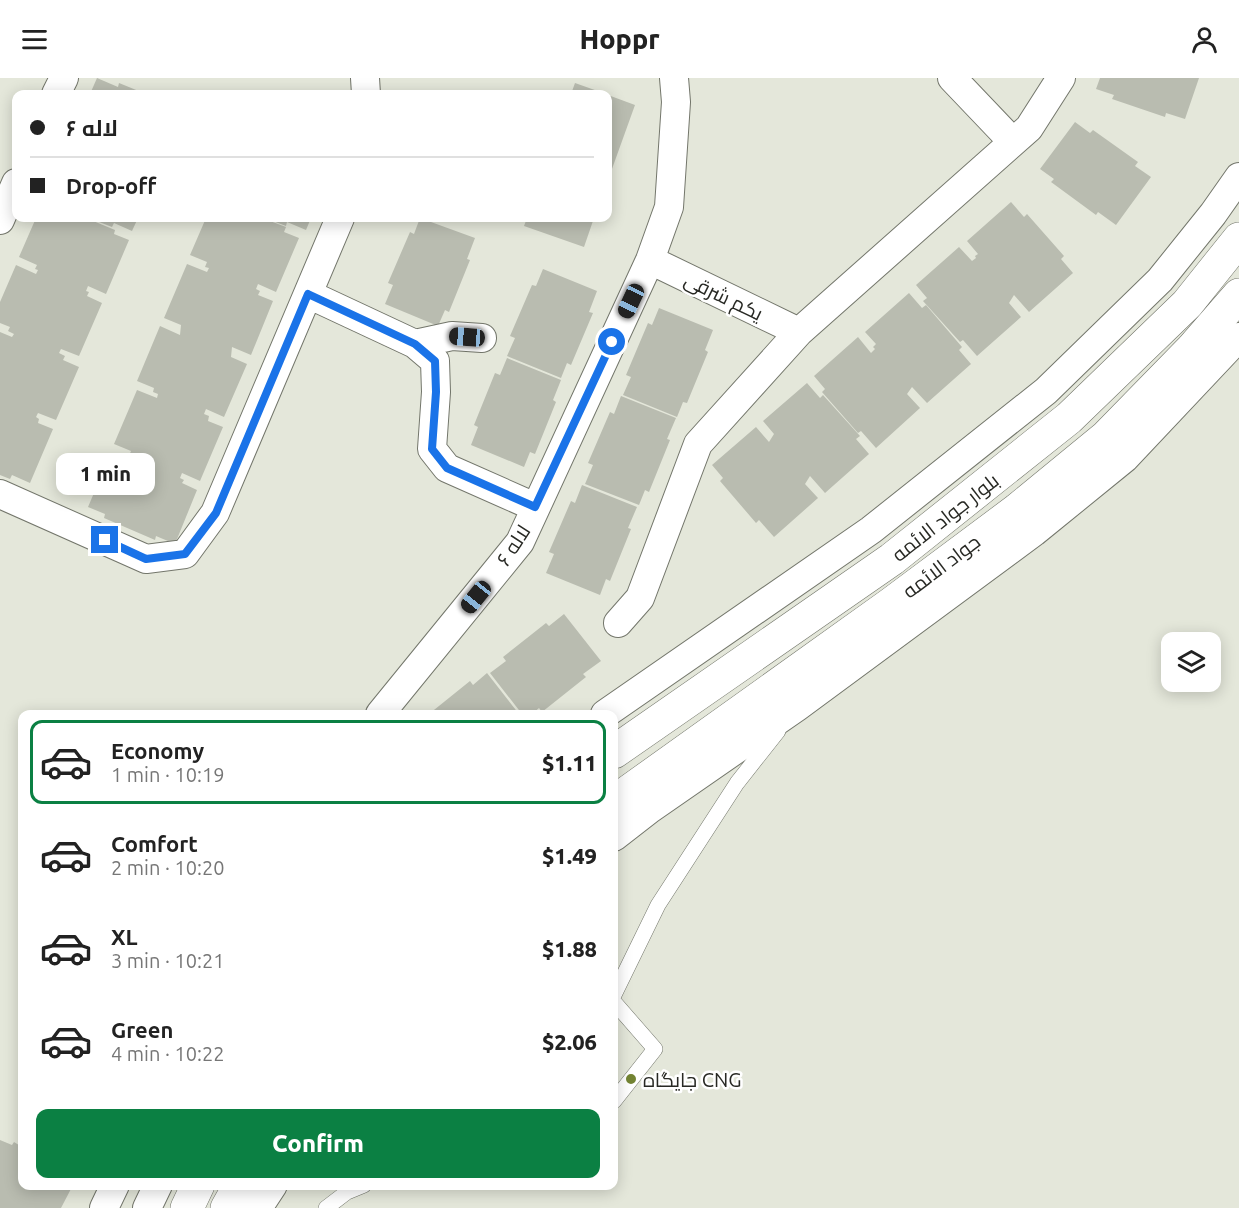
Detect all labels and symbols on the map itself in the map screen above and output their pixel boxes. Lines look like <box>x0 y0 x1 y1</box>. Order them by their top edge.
street label: یکم شرقی <box>680 267 768 328</box>
car <box>615 281 647 321</box>
car <box>448 327 486 347</box>
route start <box>598 328 625 355</box>
callout: 1 min <box>56 453 154 495</box>
street label: بلوار جواد الائمه <box>887 468 1003 566</box>
street label: لاله ۶ <box>491 520 535 570</box>
route end <box>91 526 118 553</box>
street label: جواد الائمه <box>897 529 985 603</box>
car <box>458 577 494 617</box>
place label: جایگاه CNG <box>643 1068 741 1091</box>
marker: جایگاه CNG <box>624 1072 638 1086</box>

